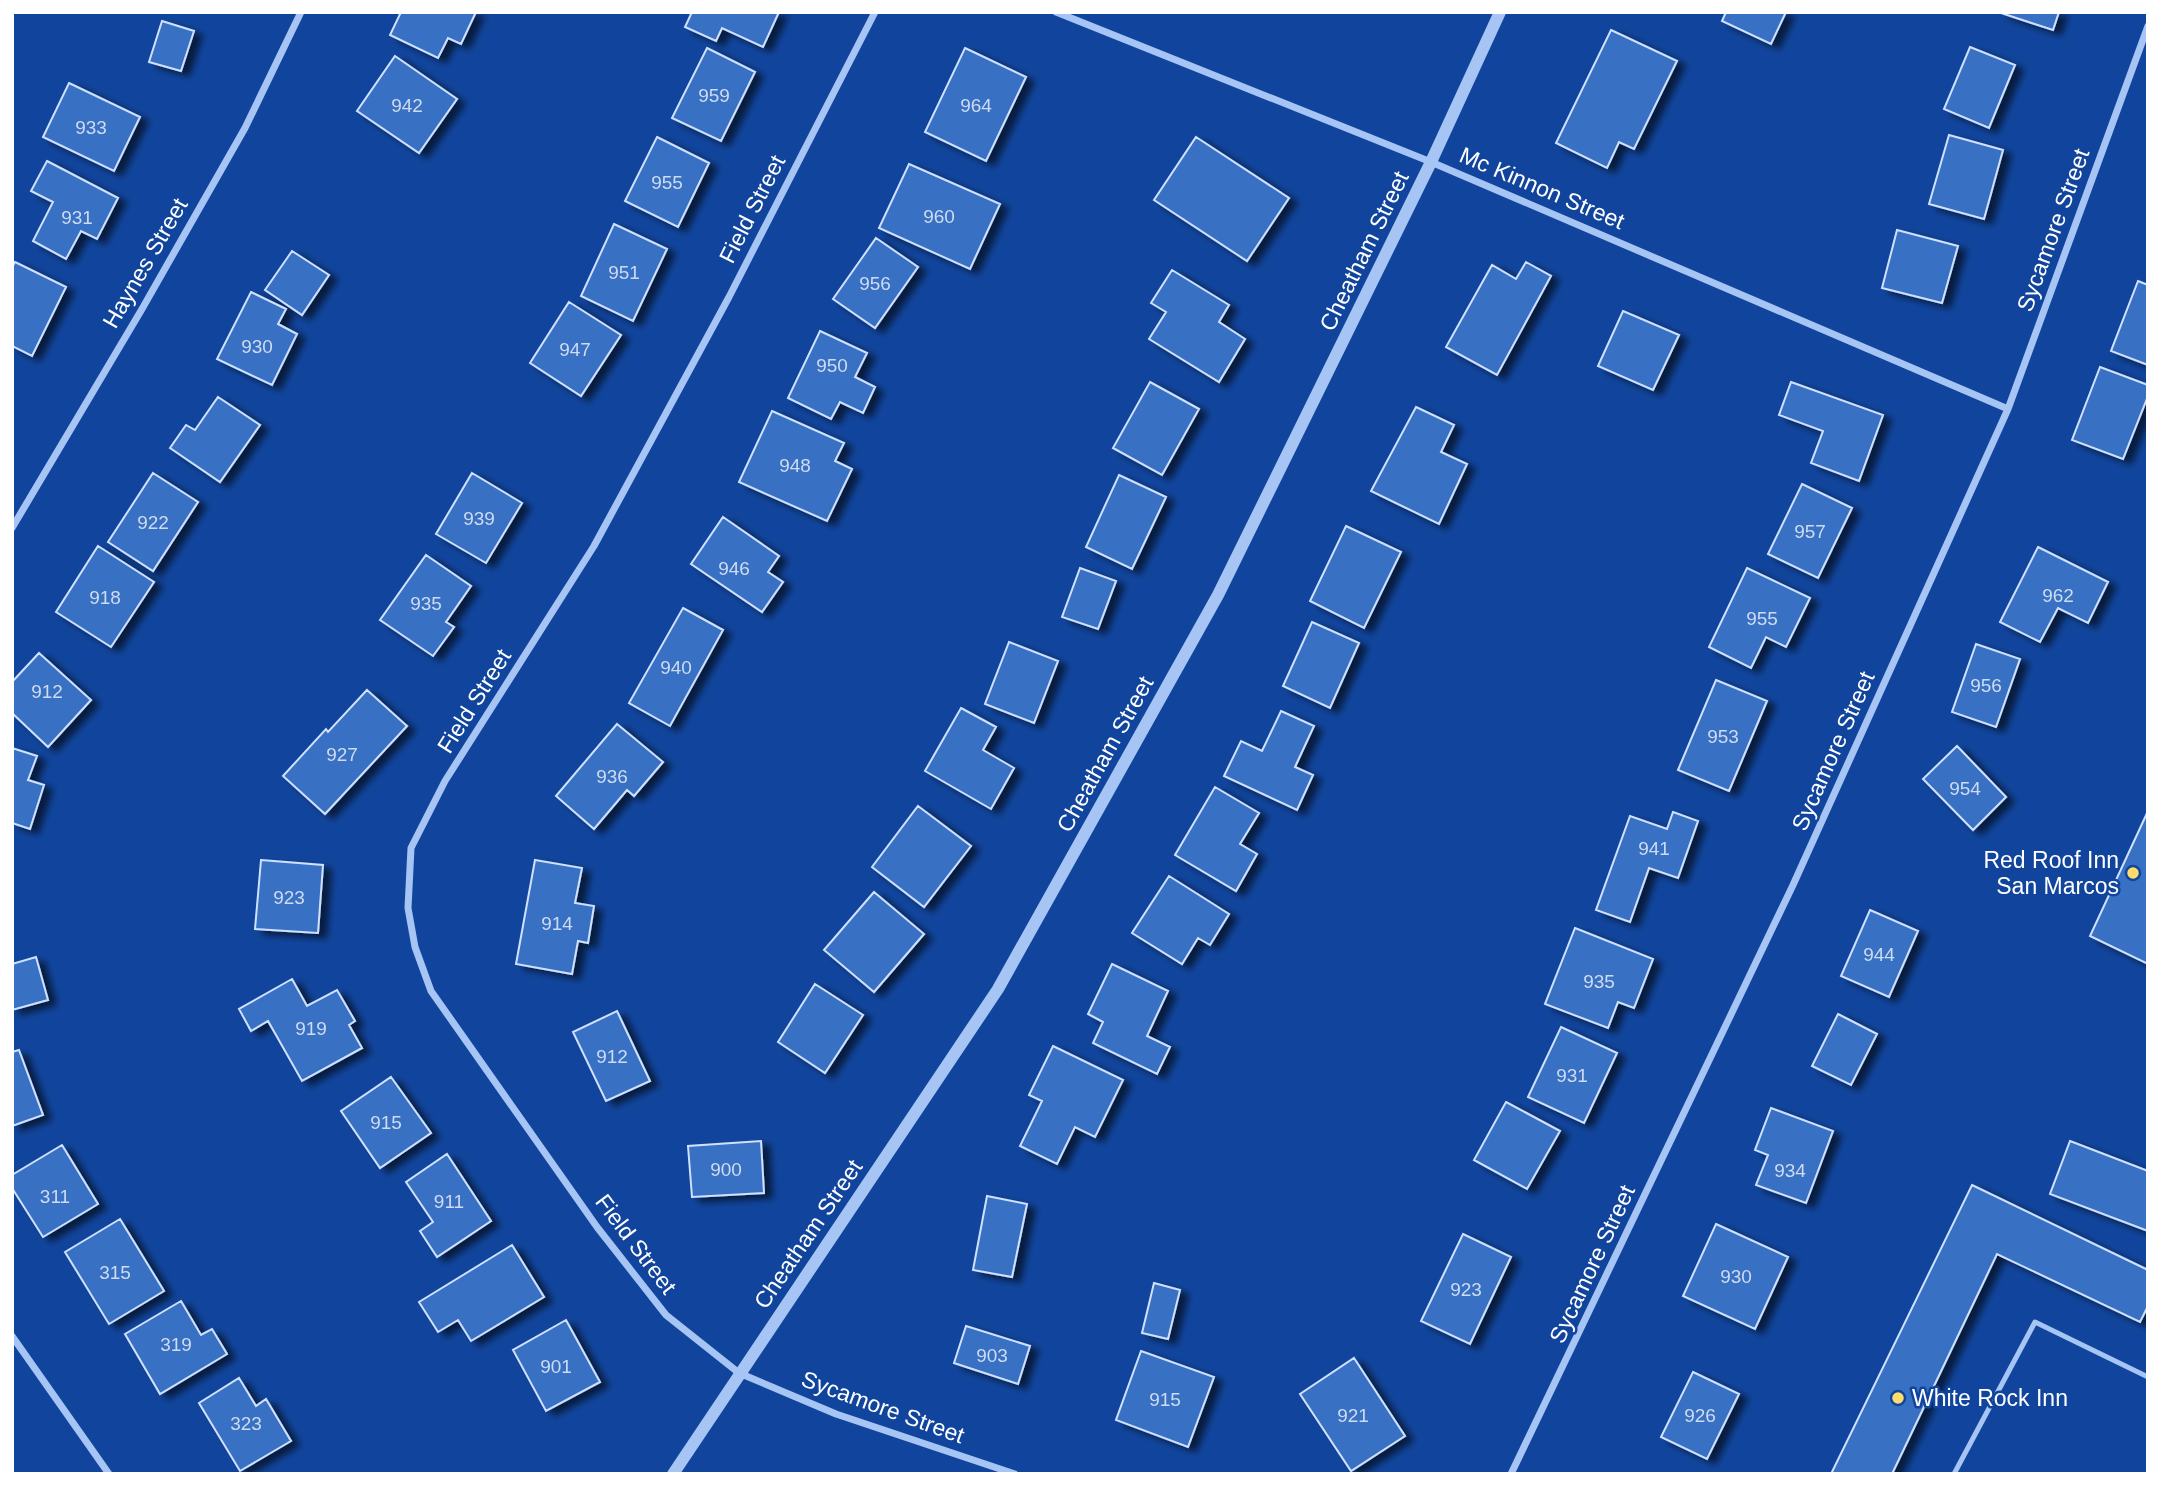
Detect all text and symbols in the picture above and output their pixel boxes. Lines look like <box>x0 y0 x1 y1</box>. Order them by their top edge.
house number: 959 <box>698 85 730 106</box>
house number: 942 <box>391 95 423 116</box>
house number: 964 <box>960 95 992 116</box>
house number: 933 <box>75 117 107 138</box>
street label: Mc Kinnon Street <box>1456 142 1629 235</box>
street label: Sycamore Street <box>2011 145 2095 315</box>
street label: Field Street <box>714 150 791 267</box>
street label: Cheatham Street <box>1314 167 1414 335</box>
house number: 955 <box>651 172 683 193</box>
street label: Haynes Street <box>97 193 193 333</box>
house number: 960 <box>923 206 955 227</box>
house number: 931 <box>61 207 93 228</box>
house number: 951 <box>608 262 640 283</box>
house number: 956 <box>859 273 891 294</box>
house number: 930 <box>241 336 273 357</box>
house number: 947 <box>559 339 591 360</box>
house number: 950 <box>816 355 848 376</box>
house number: 948 <box>779 455 811 476</box>
house number: 939 <box>463 508 495 529</box>
house number: 922 <box>137 512 169 533</box>
house number: 957 <box>1794 521 1826 542</box>
house number: 946 <box>718 558 750 579</box>
house number: 962 <box>2042 585 2074 606</box>
house number: 918 <box>89 587 121 608</box>
house number: 935 <box>410 593 442 614</box>
house number: 955 <box>1746 608 1778 629</box>
street label: Field Street <box>432 644 517 758</box>
house number: 940 <box>660 657 692 678</box>
street label: Sycamore Street <box>1786 667 1880 835</box>
street label: Cheatham Street <box>1051 671 1159 836</box>
house number: 956 <box>1970 675 2002 696</box>
house number: 912 <box>31 681 63 702</box>
house number: 953 <box>1707 726 1739 747</box>
house number: 927 <box>326 744 358 765</box>
house number: 936 <box>596 766 628 787</box>
house number: 954 <box>1949 778 1981 799</box>
house number: 941 <box>1638 838 1670 859</box>
place label: Red Roof Inn San Marcos <box>1983 847 2119 899</box>
marker: Red Roof Inn San Marcos <box>2125 865 2141 881</box>
house number: 923 <box>273 887 305 908</box>
house number: 914 <box>541 913 573 934</box>
house number: 944 <box>1863 944 1895 965</box>
house number: 935 <box>1583 971 1615 992</box>
house number: 919 <box>295 1018 327 1039</box>
house number: 912 <box>596 1046 628 1067</box>
house number: 931 <box>1556 1065 1588 1086</box>
house number: 915 <box>370 1112 402 1133</box>
street label: Cheatham Street <box>749 1154 868 1313</box>
house number: 900 <box>710 1159 742 1180</box>
house number: 934 <box>1774 1160 1806 1181</box>
street label: Sycamore Street <box>1544 1180 1640 1347</box>
house number: 311 <box>40 1186 70 1207</box>
street label: Field Street <box>590 1189 682 1299</box>
house number: 911 <box>434 1191 464 1212</box>
house number: 315 <box>99 1262 131 1283</box>
house number: 930 <box>1720 1266 1752 1287</box>
house number: 923 <box>1450 1279 1482 1300</box>
house number: 319 <box>160 1334 192 1355</box>
house number: 903 <box>976 1345 1008 1366</box>
house number: 901 <box>540 1356 572 1377</box>
street label: Sycamore Street <box>798 1365 968 1449</box>
place label: White Rock Inn <box>1912 1385 2068 1411</box>
house number: 915 <box>1149 1389 1181 1410</box>
marker: White Rock Inn <box>1890 1390 1906 1406</box>
house number: 921 <box>1337 1405 1369 1426</box>
house number: 926 <box>1684 1405 1716 1426</box>
house number: 323 <box>230 1413 262 1434</box>

